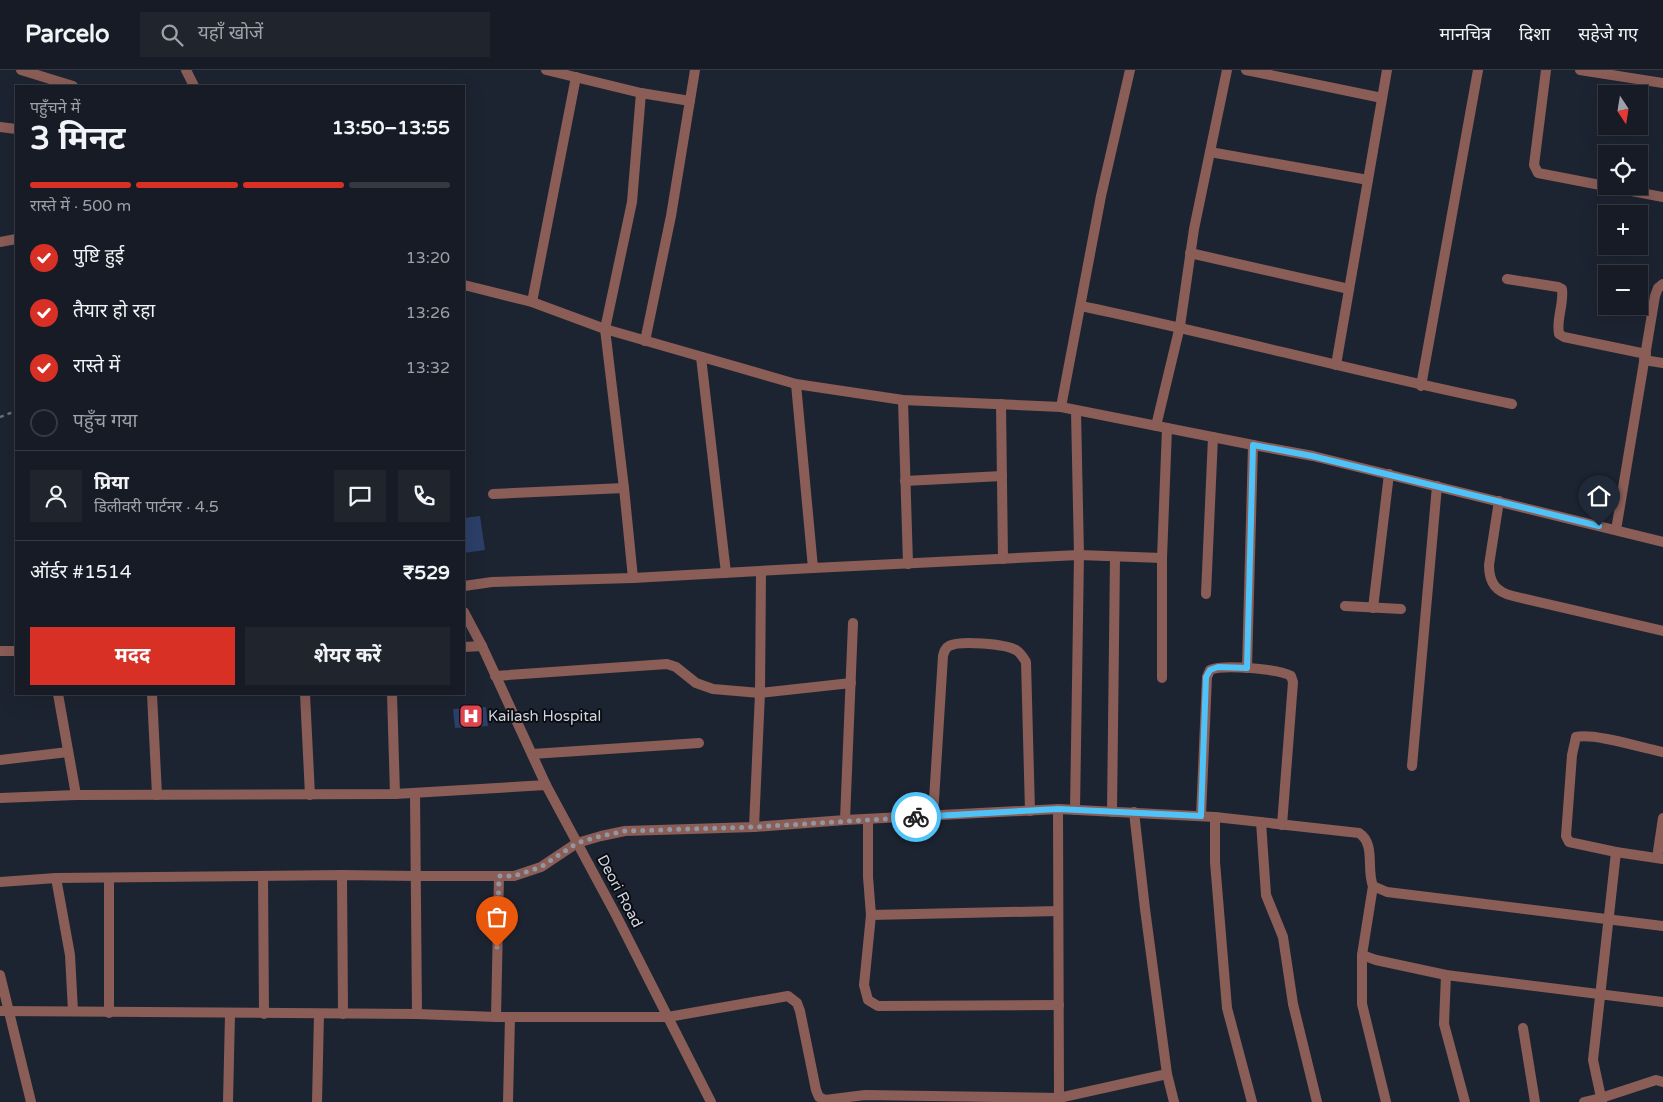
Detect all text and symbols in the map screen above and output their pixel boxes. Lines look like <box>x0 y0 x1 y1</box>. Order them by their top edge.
search box <box>140 12 490 57</box>
text: Parcelo <box>25 20 110 49</box>
icon: search <box>158 21 186 49</box>
text: यहाँ खोजें <box>198 22 263 44</box>
text: मानचित्र <box>1440 23 1491 45</box>
text: दिशा <box>1519 23 1550 45</box>
text: सहेजे गए <box>1578 23 1638 45</box>
north arrow <box>1598 85 1648 135</box>
map controls <box>1598 85 1648 315</box>
text: पहुँचने में <box>30 98 80 118</box>
text: 13:50–13:55 <box>332 117 450 139</box>
text: 3 मिनट <box>30 120 126 158</box>
button: locate <box>1598 145 1648 195</box>
text: रास्ते में · 500 m <box>30 196 131 216</box>
button: + <box>1598 205 1648 255</box>
icon: check <box>30 244 58 272</box>
text: पुष्टि हुई <box>73 245 124 267</box>
text: 13:20 <box>406 248 450 268</box>
button: − <box>1598 265 1648 315</box>
icon: check <box>30 299 58 327</box>
text: तैयार हो रहा <box>73 300 155 322</box>
text: 13:26 <box>406 303 450 323</box>
icon: check <box>30 354 58 382</box>
text: रास्ते में <box>73 355 120 377</box>
text: 13:32 <box>406 358 450 378</box>
text: पहुँच गया <box>73 410 138 432</box>
button: person <box>30 470 82 522</box>
button: chat <box>334 470 386 522</box>
button: phone <box>398 470 450 522</box>
text: प्रिया <box>94 472 129 494</box>
pin <box>1578 475 1620 526</box>
icon: home <box>1585 482 1613 510</box>
text: डिलीवरी पार्टनर · 4.5 <box>94 497 219 517</box>
text: ऑर्डर #1514 <box>30 561 132 583</box>
text: ₹529 <box>403 562 450 584</box>
button: मदद <box>30 627 235 685</box>
button: शेयर करें <box>245 627 450 685</box>
hospital icon: Kailash Hospital <box>458 703 484 729</box>
place label: Kailash Hospital <box>488 707 601 725</box>
courier <box>891 792 941 842</box>
icon: bike <box>902 803 930 831</box>
street label: Deori Road <box>593 852 647 930</box>
pin <box>476 896 518 947</box>
icon: bag <box>483 903 511 931</box>

